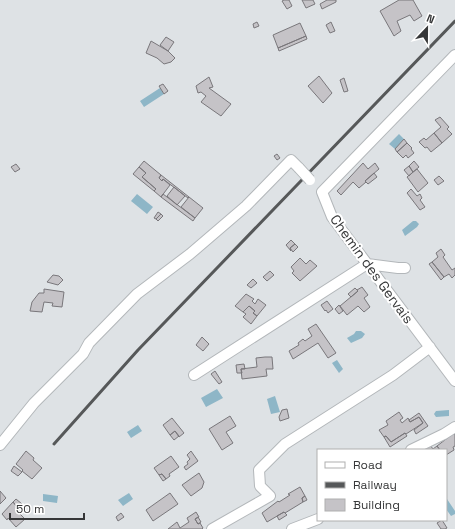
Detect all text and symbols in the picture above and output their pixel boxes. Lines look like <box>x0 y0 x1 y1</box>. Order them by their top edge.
north arrow <box>407 8 447 48</box>
text: N <box>425 11 437 27</box>
street label: Chemin des Gervais <box>326 211 418 327</box>
legend <box>317 449 447 521</box>
text: Road <box>353 457 382 473</box>
text: Railway <box>353 477 397 493</box>
scale bar <box>10 495 84 521</box>
text: Building <box>353 497 400 513</box>
text: 50 m <box>16 501 44 517</box>

